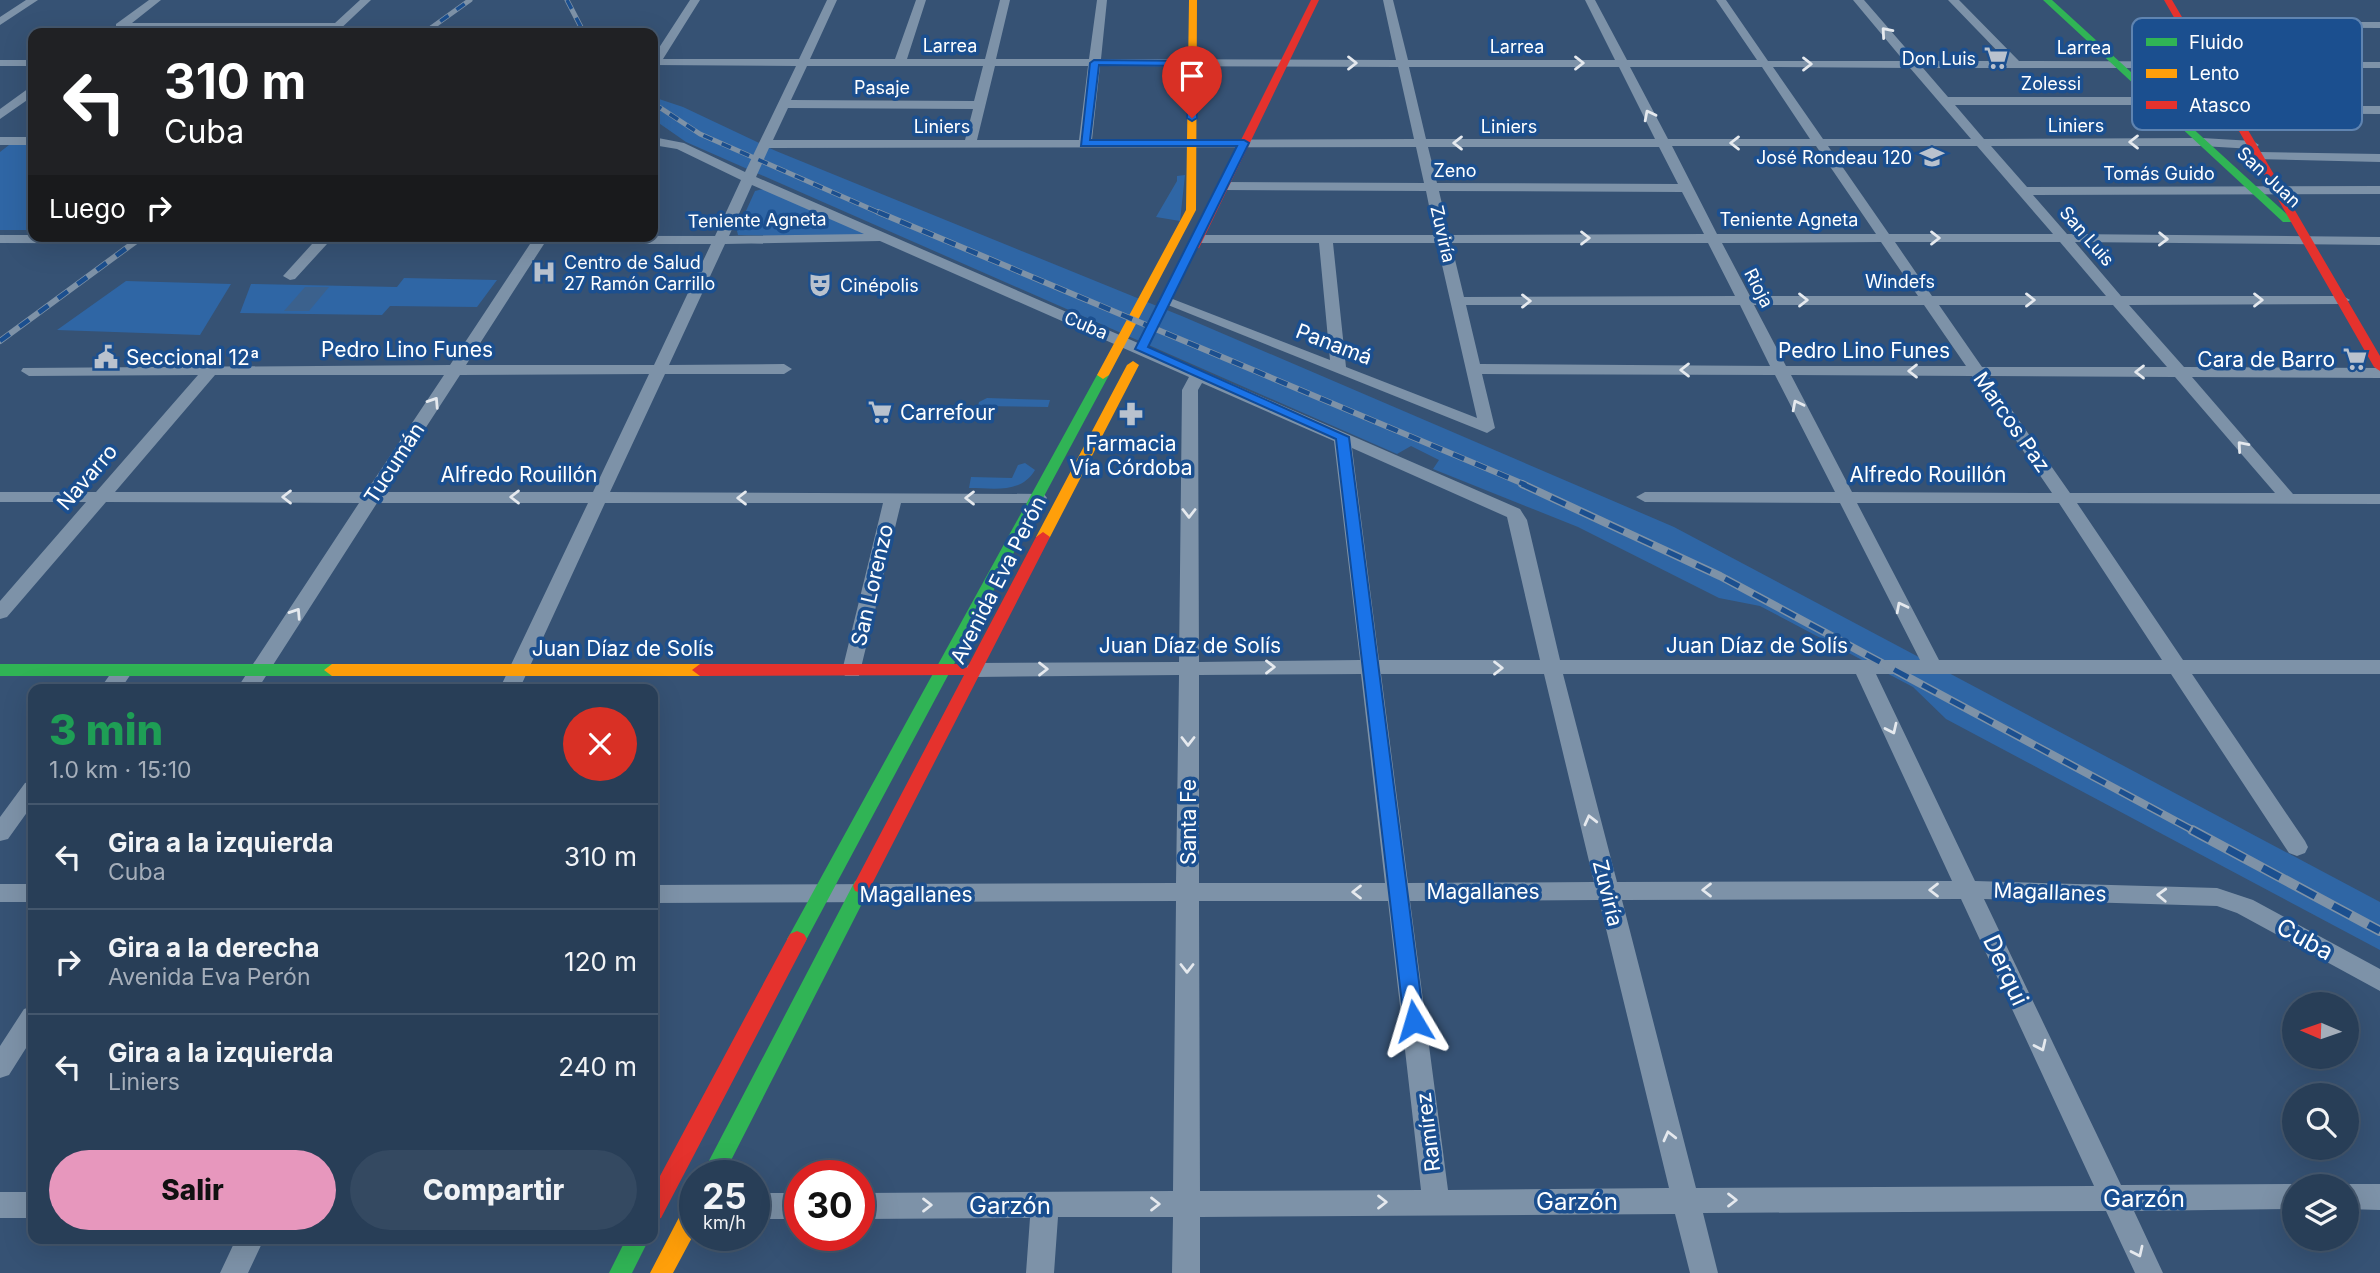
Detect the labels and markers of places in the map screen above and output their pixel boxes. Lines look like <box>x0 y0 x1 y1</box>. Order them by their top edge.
supermarket icon: Don Luis <box>1982 44 2010 72</box>
pin <box>1162 46 1222 118</box>
place label: Don Luis <box>1902 48 1976 69</box>
school or university icon: José Rondeau 120 <box>1918 143 1946 171</box>
place label: José Rondeau 120 <box>1756 147 1912 168</box>
place label: Centro de Salud 27 Ramón Carrillo <box>564 252 715 294</box>
hospital icon: Centro de Salud 27 Ramón Carrillo <box>530 258 558 286</box>
theatre icon: Cinépolis <box>806 271 834 299</box>
place label: Cinépolis <box>840 275 919 296</box>
public building icon: Seccional 12ª <box>92 343 120 371</box>
place label: Seccional 12ª <box>126 345 259 370</box>
supermarket icon: Cara de Barro <box>2341 345 2369 373</box>
place label: Cara de Barro <box>2197 347 2335 372</box>
supermarket icon: Carrefour <box>866 398 894 426</box>
place label: Carrefour <box>900 400 995 425</box>
pharmacy icon: Farmacia Vía Córdoba <box>1117 400 1145 428</box>
place label: Farmacia Vía Córdoba <box>1069 431 1193 480</box>

